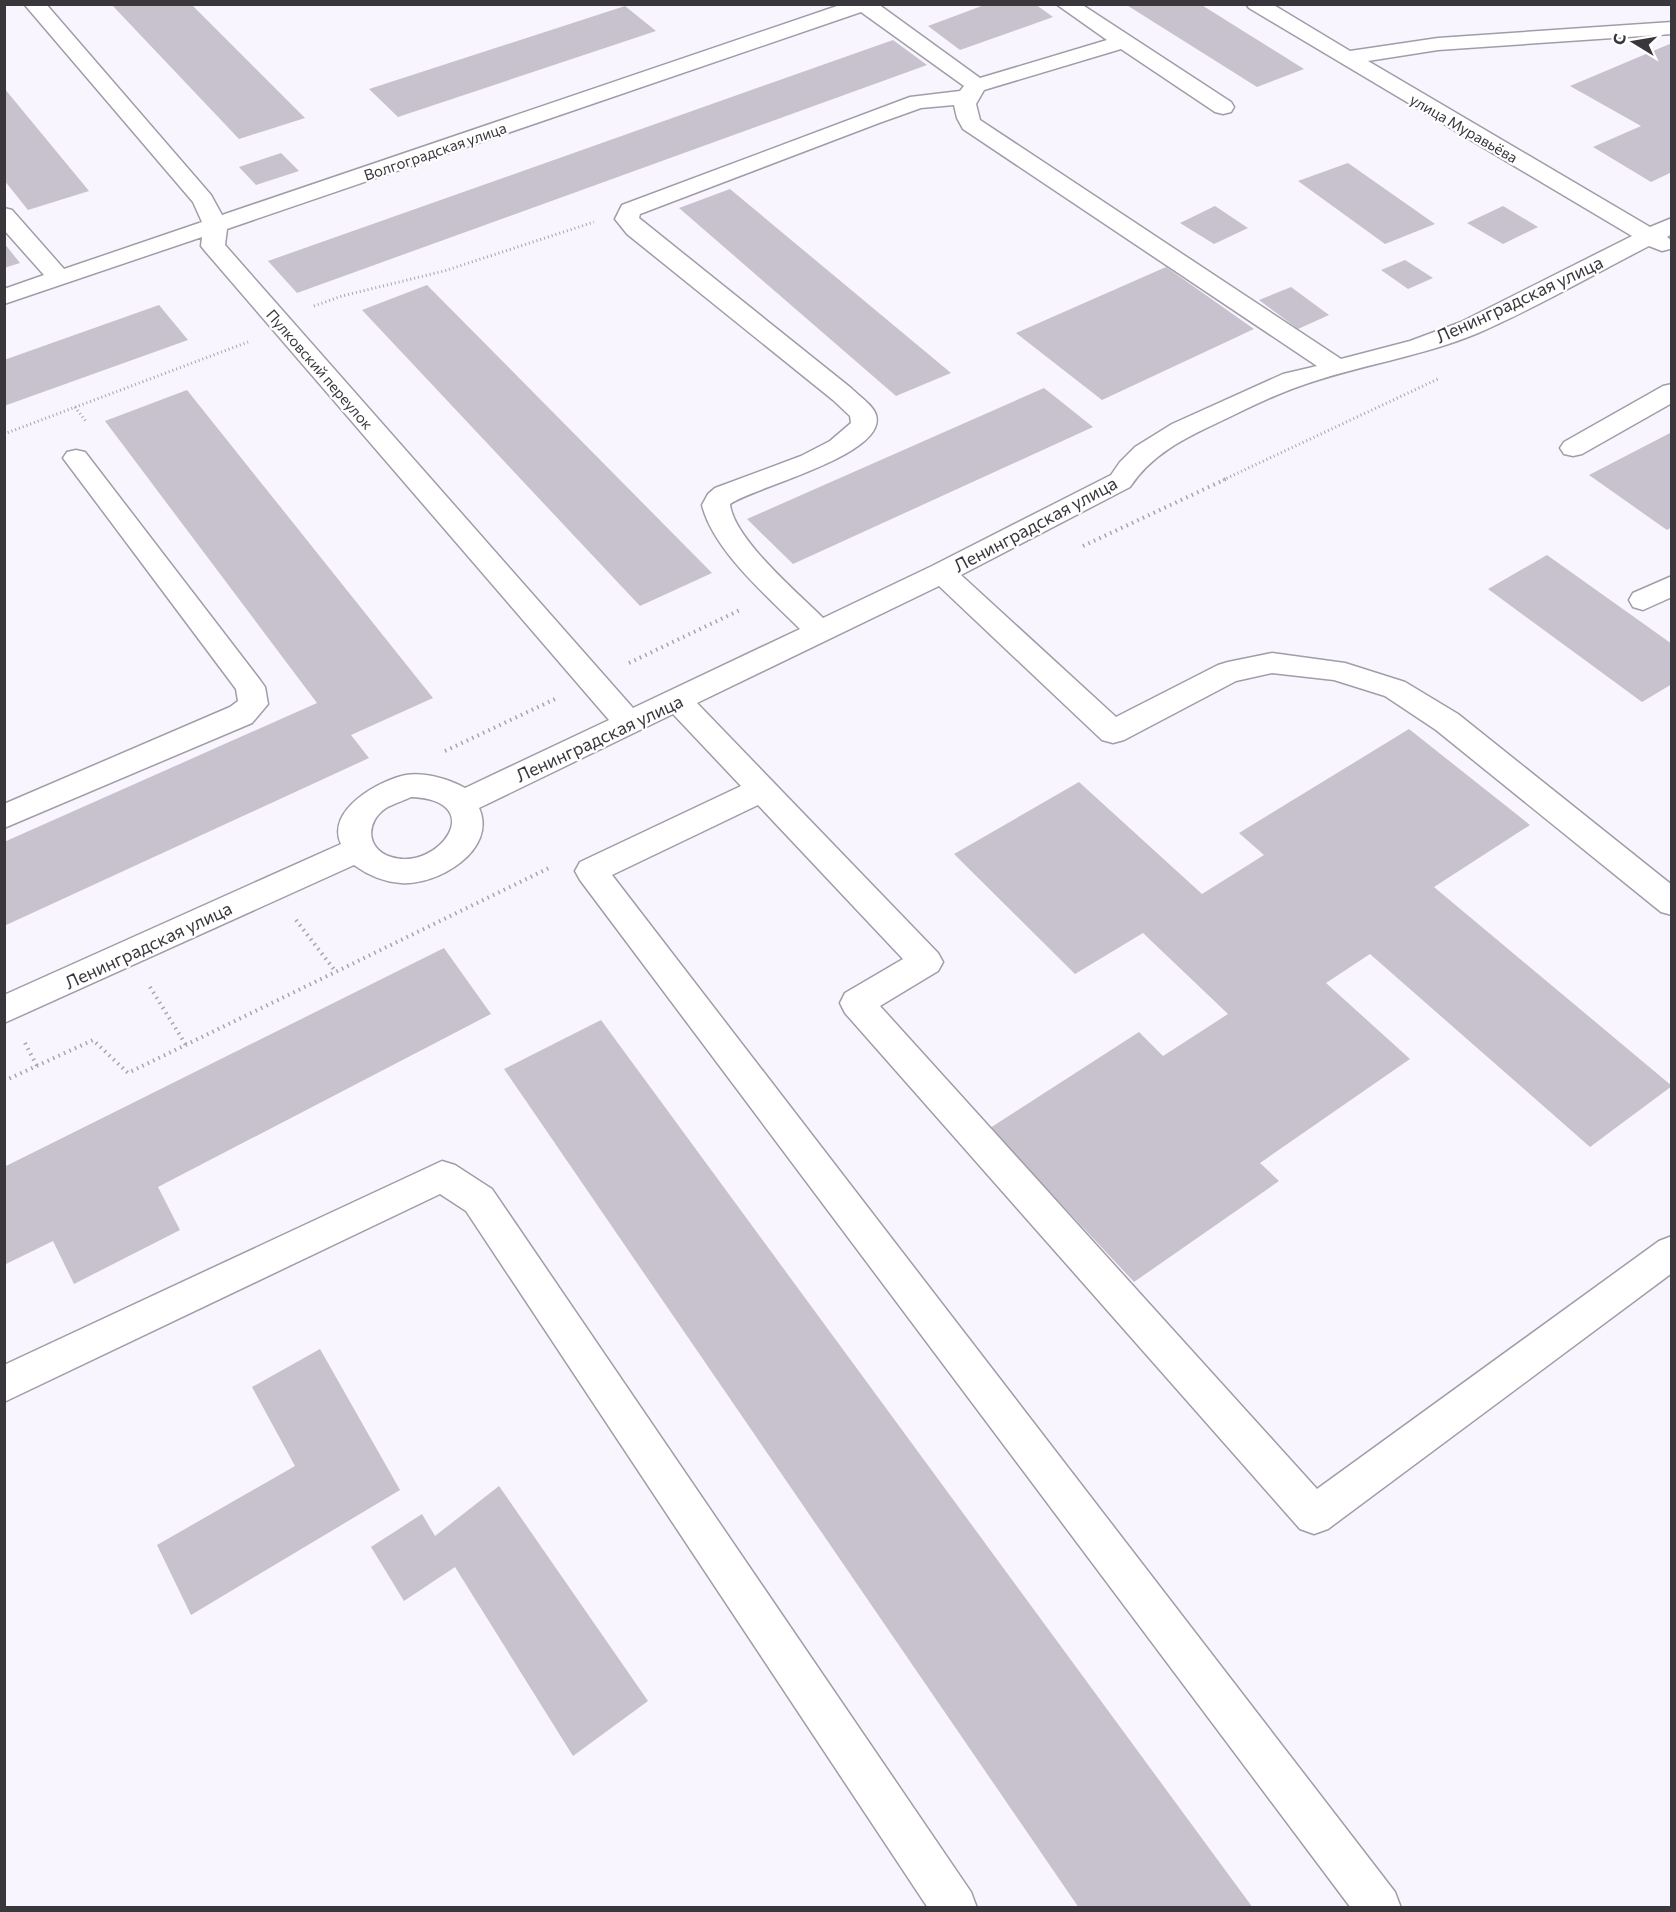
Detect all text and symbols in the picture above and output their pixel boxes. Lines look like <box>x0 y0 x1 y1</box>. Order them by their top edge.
north arrow <box>1604 12 1664 72</box>
text: С <box>1608 32 1629 46</box>
street label: улица Муравьёва <box>1407 90 1521 166</box>
street label: Волгоградская улица <box>361 118 509 184</box>
street label: Ленинградская улица <box>1432 251 1606 347</box>
street label: Пулковский переулок <box>263 305 377 433</box>
street label: Ленинградская улица <box>949 472 1121 576</box>
street label: Ленинградская улица <box>512 690 686 786</box>
street label: Ленинградская улица <box>61 897 235 993</box>

